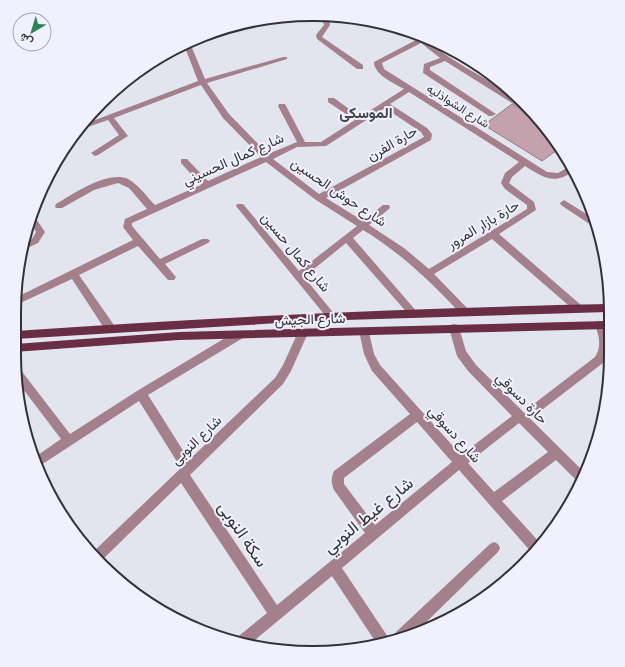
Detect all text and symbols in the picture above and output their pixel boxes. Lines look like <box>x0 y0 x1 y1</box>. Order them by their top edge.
north arrow <box>12 12 52 52</box>
text: ش <box>16 30 35 49</box>
street label: شارع الشواذليه <box>423 80 492 133</box>
district label: الموسكى <box>339 103 393 122</box>
street label: حارة الفرن <box>364 121 420 165</box>
street label: شارع كمال الحسيني <box>179 129 288 192</box>
street label: شارع حوش الحسين <box>287 153 390 232</box>
street label: حارة بازار المرور <box>443 195 522 253</box>
street label: شارع كمال حسين <box>256 208 335 297</box>
street label: شارع الجيش <box>274 309 346 331</box>
street label: حارة دسوقي <box>490 368 552 430</box>
street label: شارع دسوقي <box>422 402 485 468</box>
street label: شارع النوبى <box>167 411 227 470</box>
street label: شارع غيط النوبي <box>318 472 420 561</box>
street label: سكة النوبى <box>213 497 273 571</box>

